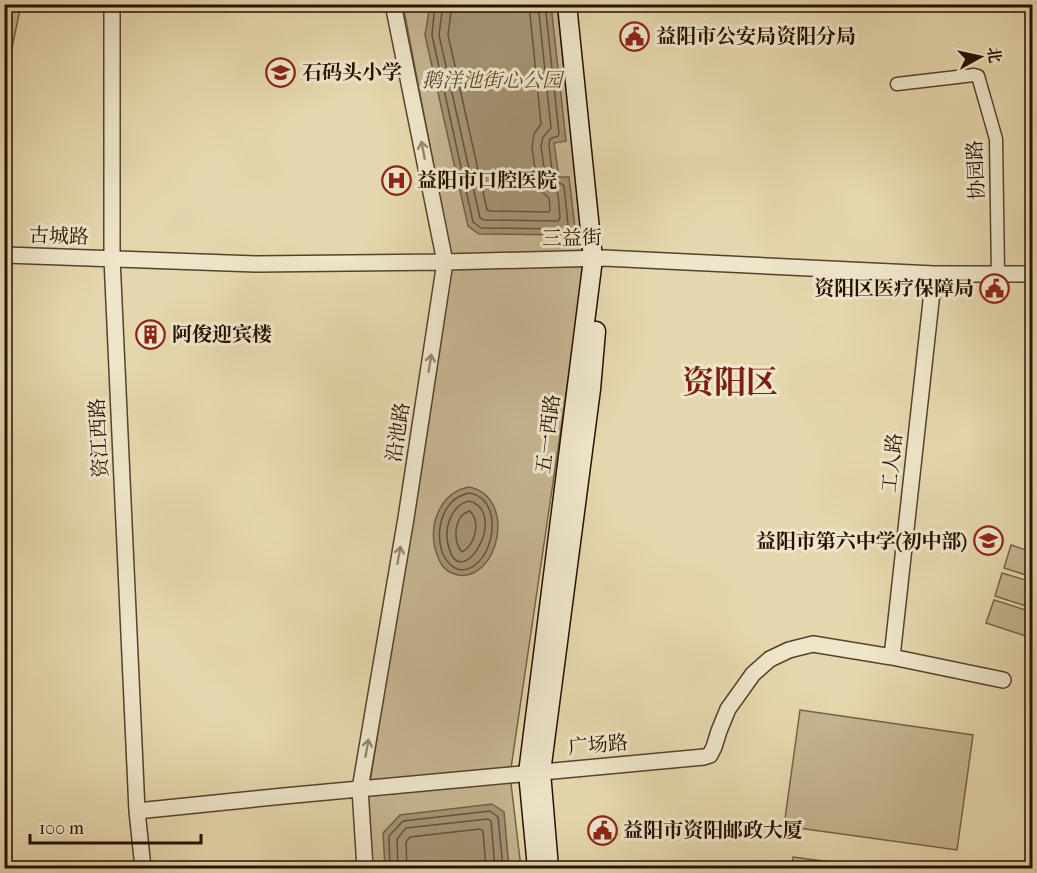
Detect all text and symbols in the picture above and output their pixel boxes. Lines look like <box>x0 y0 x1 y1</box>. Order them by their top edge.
public building icon: 益阳市公安局资阳分局 <box>619 20 651 52</box>
place label: 益阳市公安局资阳分局 <box>656 25 856 48</box>
north arrow <box>950 27 1010 87</box>
text: 北 <box>984 46 1005 64</box>
school or university icon: 石码头小学 <box>265 56 297 88</box>
place label: 石码头小学 <box>302 61 402 84</box>
park label: 鹅洋池街心公园 <box>422 69 565 92</box>
street label: 协园路 <box>963 139 989 201</box>
one-way arrow <box>417 141 428 161</box>
hospital icon: 益阳市口腔医院 <box>380 164 412 196</box>
place label: 益阳市口腔医院 <box>417 169 557 192</box>
street label: 古城路 <box>29 223 89 249</box>
street label: 三益街 <box>542 226 602 250</box>
public building icon: 资阳区医疗保障局 <box>979 272 1011 304</box>
place label: 资阳区医疗保障局 <box>814 277 974 300</box>
building icon: 阿俊迎宾楼 <box>135 318 167 350</box>
place label: 阿俊迎宾楼 <box>172 323 272 346</box>
one-way arrow <box>424 353 435 373</box>
district label: 资阳区 <box>682 364 778 401</box>
street label: 五一西路 <box>532 393 564 475</box>
street label: 资江西路 <box>85 397 113 479</box>
street label: 沿池路 <box>382 401 414 463</box>
street label: 工人路 <box>877 432 907 494</box>
school or university icon: 益阳市第六中学(初中部) <box>972 525 1004 557</box>
place label: 益阳市第六中学(初中部) <box>756 530 967 553</box>
one-way arrow <box>394 546 405 566</box>
street label: 广场路 <box>567 731 629 759</box>
one-way arrow <box>362 738 373 758</box>
scale bar <box>30 807 201 845</box>
public building icon: 益阳市资阳邮政大厦 <box>586 814 618 846</box>
text: 100 m <box>39 818 84 839</box>
place label: 益阳市资阳邮政大厦 <box>623 819 803 842</box>

